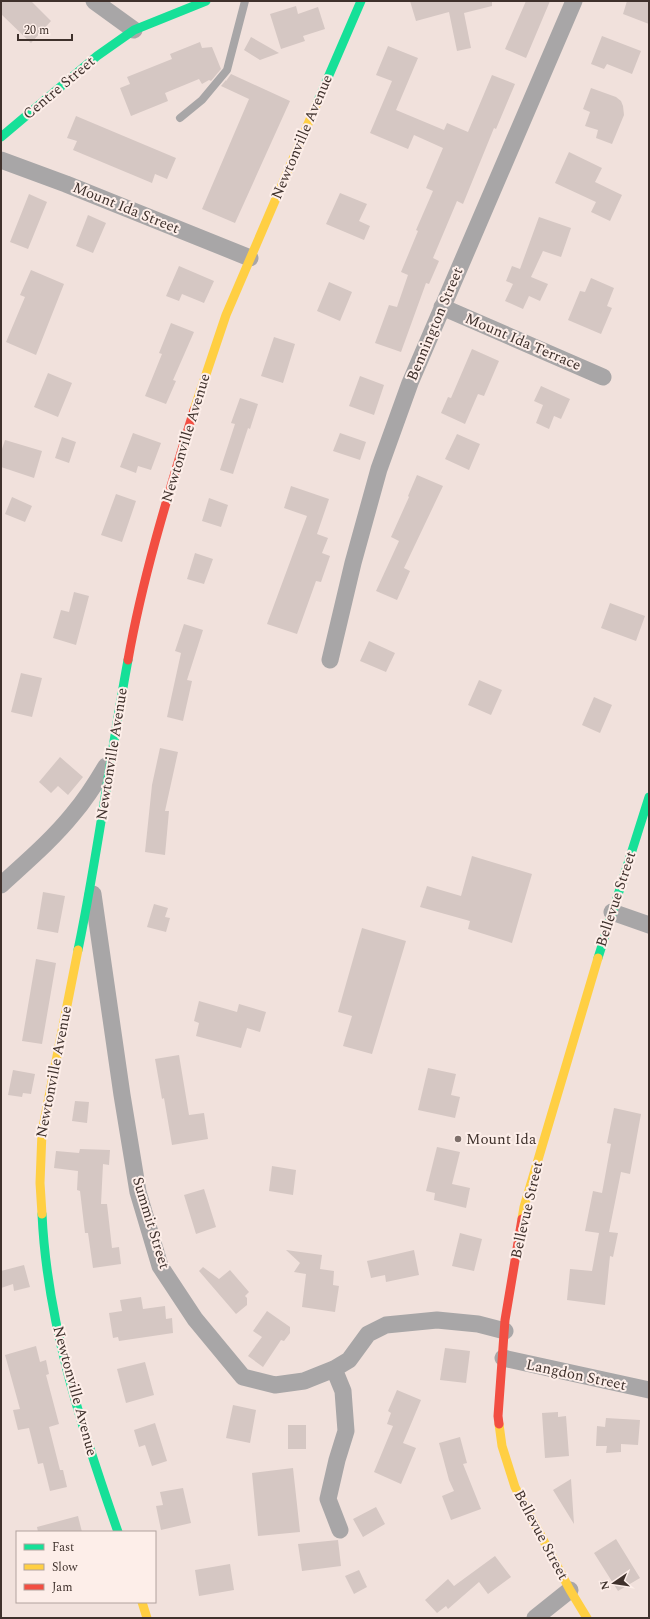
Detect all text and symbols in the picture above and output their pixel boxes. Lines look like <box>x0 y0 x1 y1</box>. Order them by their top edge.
scale bar <box>18 16 72 42</box>
text: 20 m <box>24 21 49 40</box>
street label: Centre Street <box>18 51 100 125</box>
street label: Newtonville Avenue <box>265 71 339 203</box>
street label: Mount Ida Street <box>69 176 183 240</box>
street label: Bennington Street <box>401 264 469 384</box>
street label: Mount Ida Terrace <box>461 307 585 377</box>
street label: Newtonville Avenue <box>155 371 217 505</box>
street label: Newtonville Avenue <box>90 686 134 822</box>
street label: Bellevue Street <box>590 848 642 950</box>
street label: Newtonville Avenue <box>30 1004 78 1140</box>
place label: Mount Ida <box>466 1128 537 1151</box>
marker: Mount Ida <box>453 1134 463 1144</box>
street label: Bellevue Street <box>505 1159 549 1261</box>
street label: Summit Street <box>126 1174 176 1272</box>
street label: Newtonville Avenue <box>47 1323 103 1459</box>
street label: Langdon Street <box>524 1353 628 1397</box>
street label: Bellevue Street <box>508 1486 574 1584</box>
legend <box>16 1531 156 1603</box>
text: Fast <box>52 1538 74 1557</box>
text: Slow <box>52 1558 78 1577</box>
north arrow <box>594 1563 634 1603</box>
text: Jam <box>52 1578 73 1597</box>
text: N <box>595 1579 614 1591</box>

